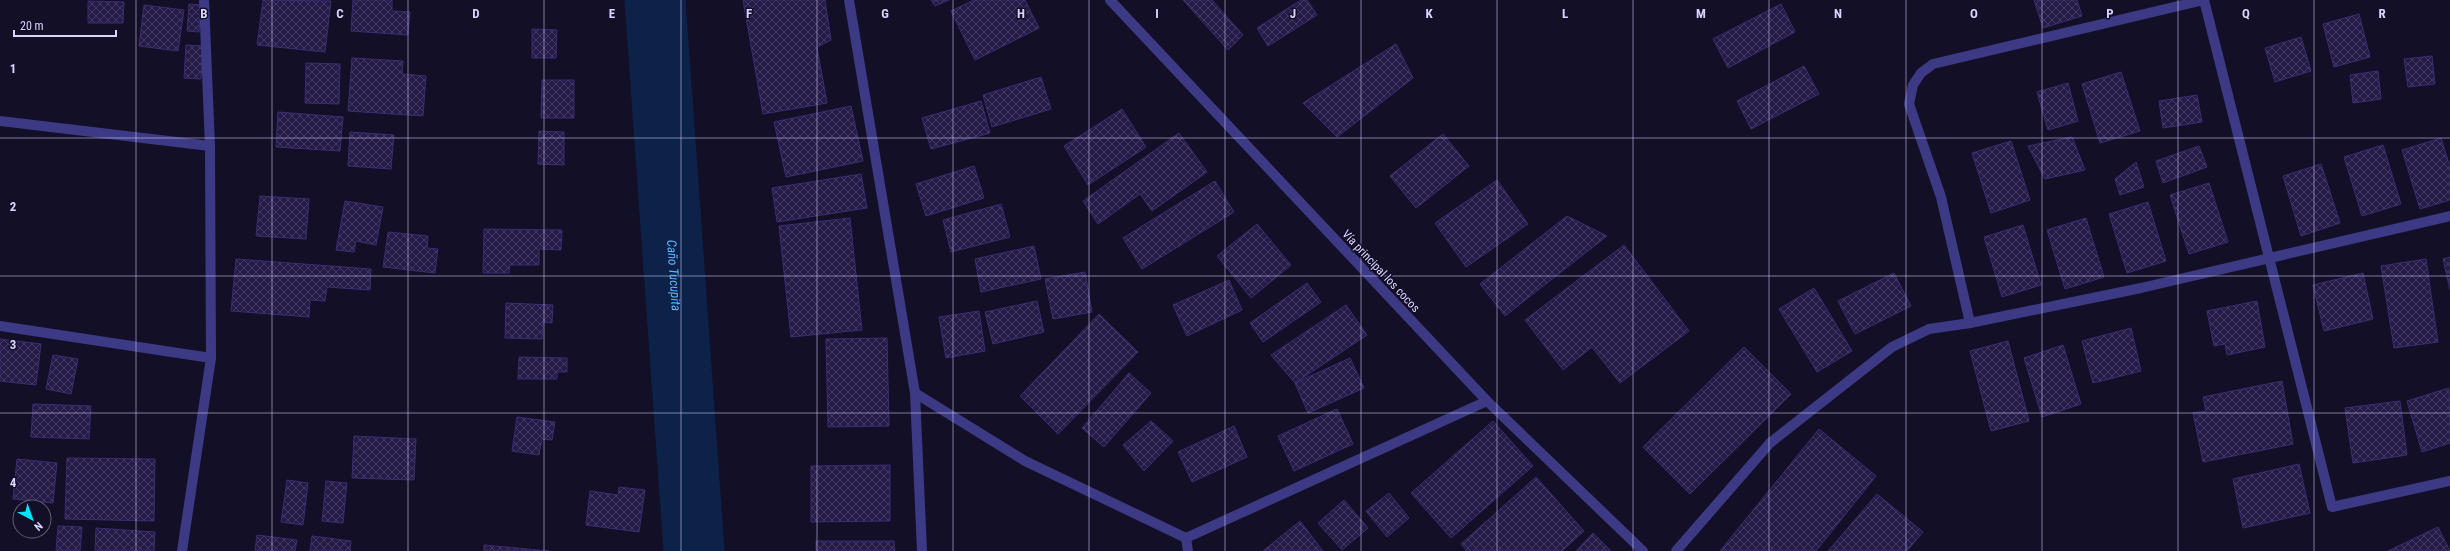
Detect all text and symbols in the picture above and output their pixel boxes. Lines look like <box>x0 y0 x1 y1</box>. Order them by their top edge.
text: B <box>200 6 208 21</box>
text: C <box>336 6 344 21</box>
text: D <box>472 6 480 21</box>
text: E <box>609 6 616 21</box>
text: F <box>746 6 752 21</box>
text: G <box>881 6 889 21</box>
text: H <box>1017 6 1025 21</box>
text: I <box>1155 6 1159 21</box>
text: J <box>1290 6 1296 21</box>
text: K <box>1425 6 1433 21</box>
text: L <box>1562 6 1568 21</box>
text: M <box>1696 6 1706 21</box>
text: N <box>1834 6 1842 21</box>
text: O <box>1970 6 1978 21</box>
text: P <box>2106 6 2114 21</box>
text: Q <box>2242 6 2250 21</box>
text: R <box>2378 6 2386 21</box>
scale bar <box>14 12 116 38</box>
text: 20 m <box>20 19 44 33</box>
text: 1 <box>10 61 16 76</box>
text: 2 <box>10 199 17 214</box>
street label: Vía principal los cocos <box>1339 227 1423 315</box>
water label: Caño Tucupita <box>664 239 684 311</box>
text: 3 <box>10 337 16 352</box>
text: 4 <box>10 475 17 490</box>
north arrow <box>12 499 52 539</box>
text: N <box>31 519 45 533</box>

